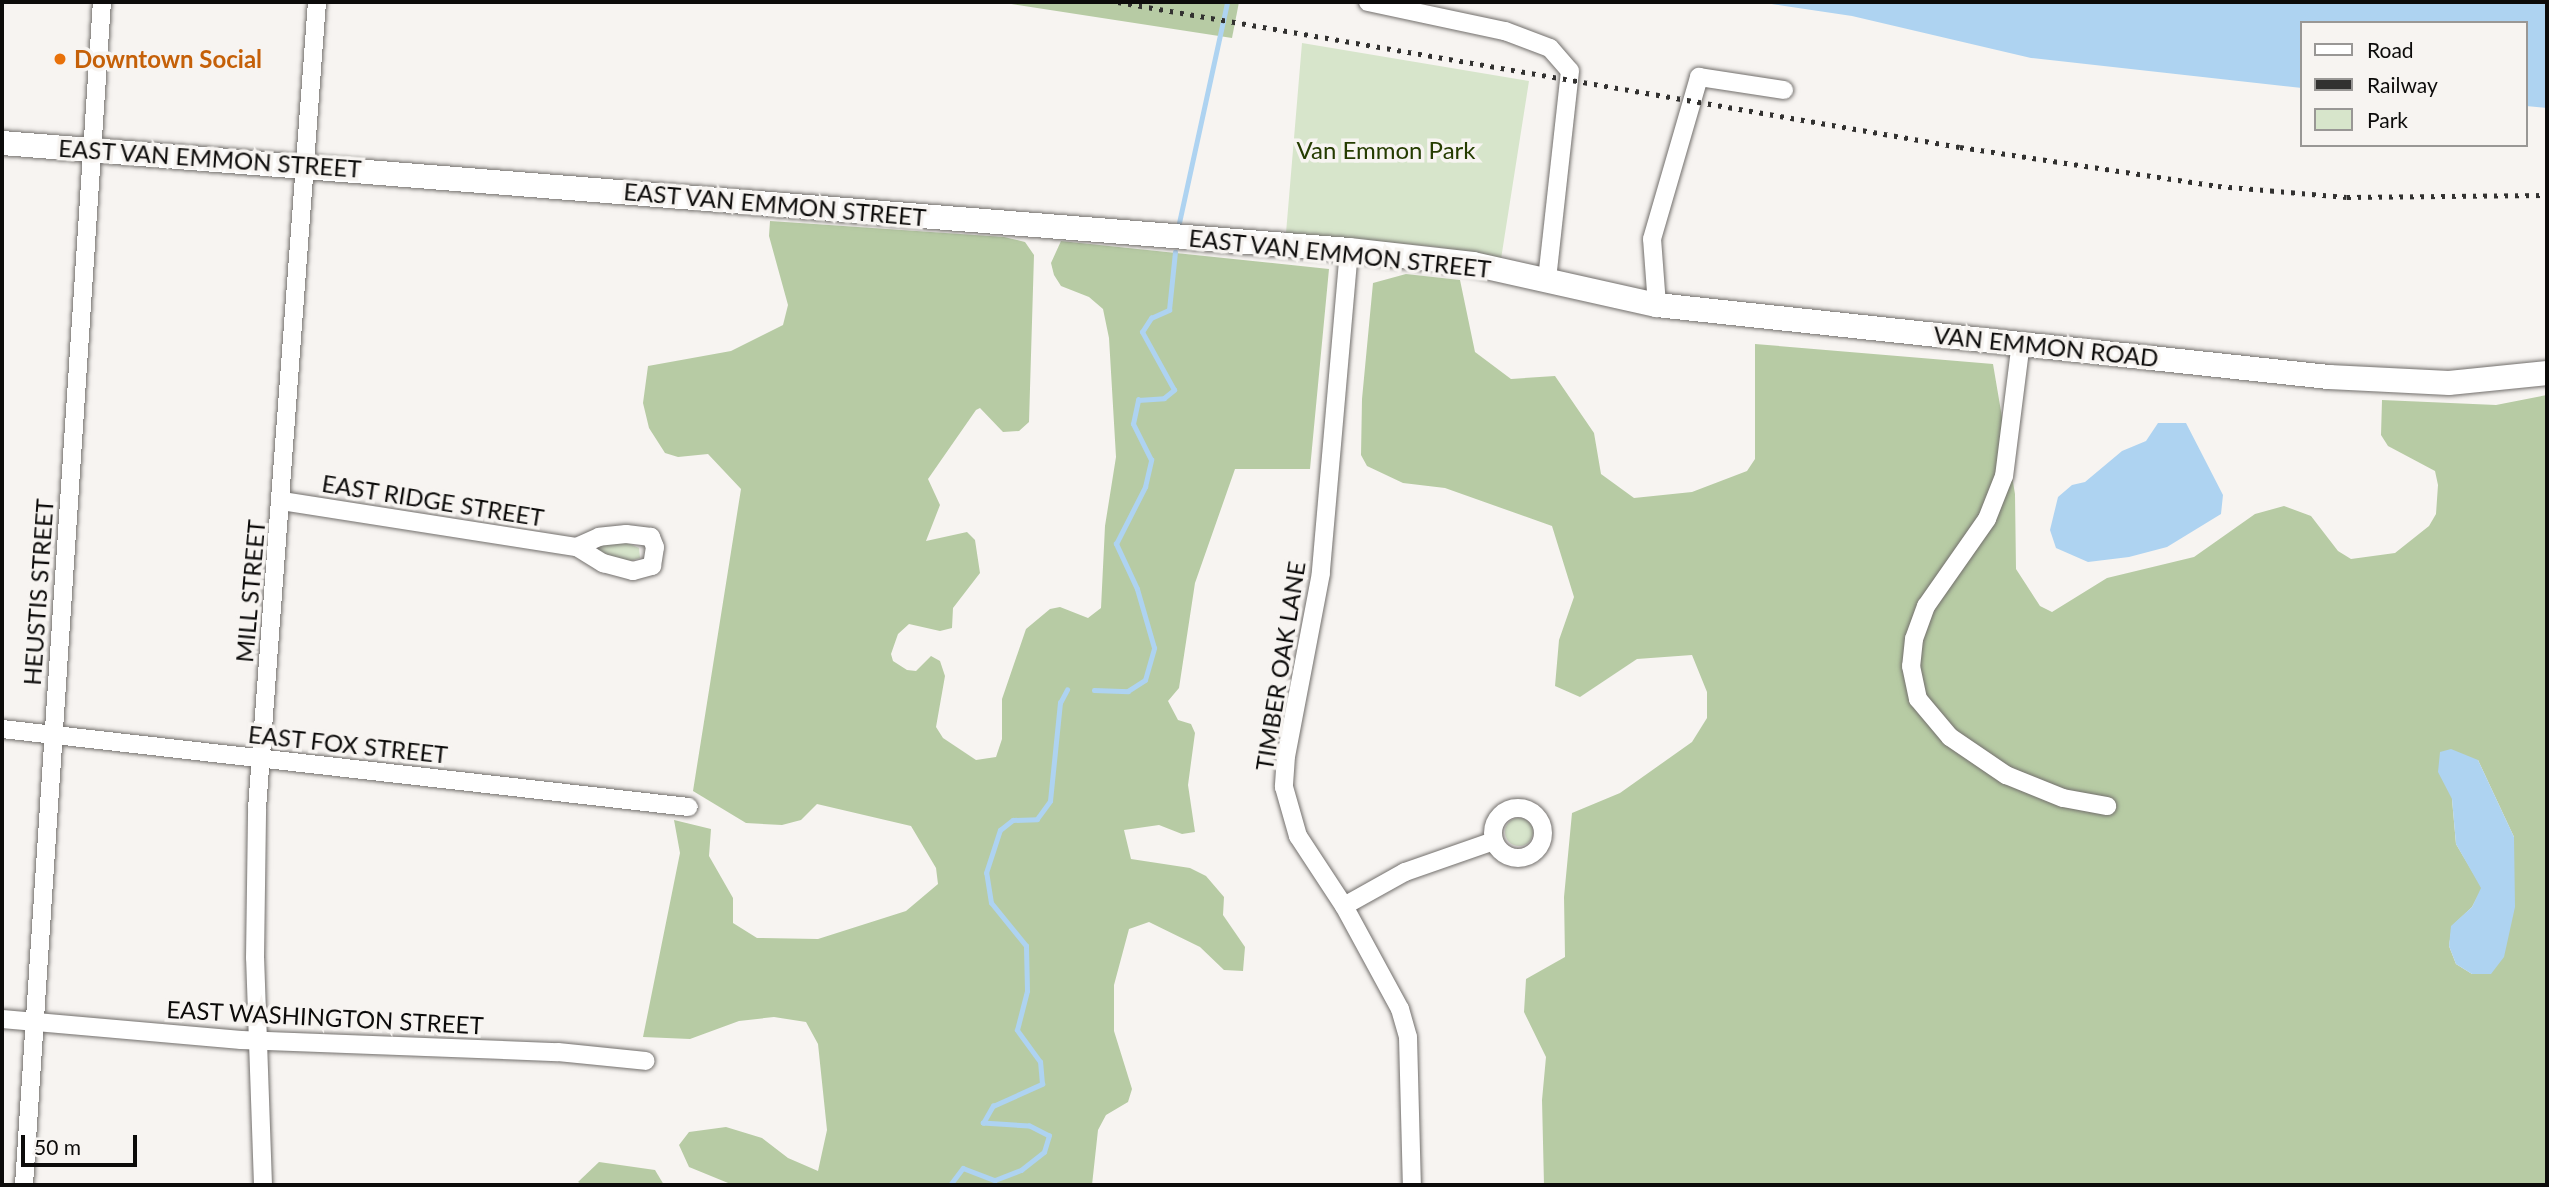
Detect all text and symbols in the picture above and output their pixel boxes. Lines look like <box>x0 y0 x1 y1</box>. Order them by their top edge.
legend <box>2300 21 2528 147</box>
text: Road <box>2367 37 2414 62</box>
place label: Downtown Social <box>74 45 262 73</box>
marker: Downtown Social <box>52 51 68 67</box>
text: Railway <box>2367 72 2438 97</box>
text: Park <box>2367 107 2408 132</box>
street label: EAST VAN EMMON STREET <box>57 133 363 183</box>
park label: Van Emmon Park <box>1297 136 1475 164</box>
street label: EAST VAN EMMON STREET <box>622 176 928 232</box>
street label: EAST VAN EMMON STREET <box>1187 223 1493 283</box>
street label: VAN EMMON ROAD <box>1932 320 2160 372</box>
street label: EAST RIDGE STREET <box>320 468 546 532</box>
street label: HEUSTIS STREET <box>17 498 59 686</box>
street label: MILL STREET <box>229 518 271 664</box>
street label: TIMBER OAK LANE <box>1249 559 1311 773</box>
street label: EAST FOX STREET <box>246 719 450 769</box>
street label: EAST WASHINGTON STREET <box>165 994 485 1040</box>
scale bar <box>24 1120 140 1164</box>
text: 50 m <box>34 1134 81 1159</box>

